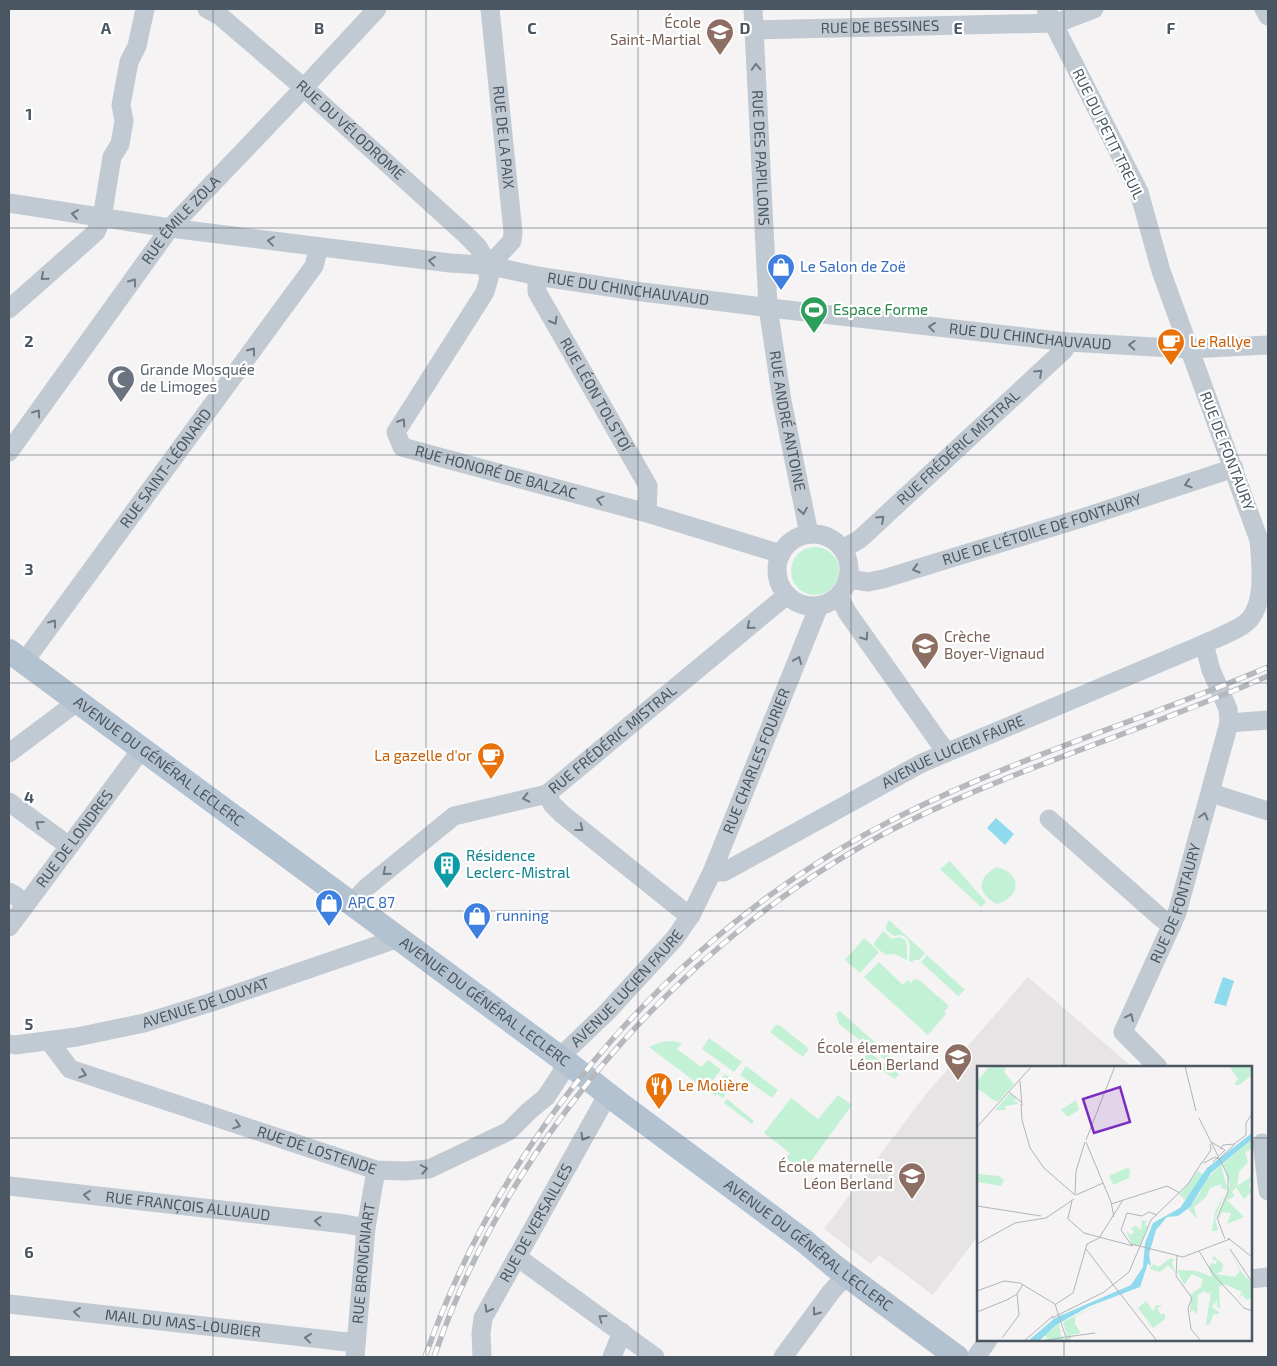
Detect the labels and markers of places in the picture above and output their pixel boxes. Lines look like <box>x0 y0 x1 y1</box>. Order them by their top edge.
place label: École Saint-Martial <box>610 13 702 48</box>
school or university icon: École Saint-Martial <box>705 17 735 56</box>
shop icon: Le Salon de Zoë <box>766 252 796 291</box>
place label: Le Salon de Zoë <box>800 257 906 275</box>
sports icon: Espace Forme <box>799 295 829 334</box>
place label: Espace Forme <box>833 300 928 318</box>
cafe icon: Le Rallye <box>1156 327 1186 366</box>
place label: Le Rallye <box>1190 332 1251 350</box>
place label: Grande Mosquée de Limoges <box>140 360 255 395</box>
mosque icon: Grande Mosquée de Limoges <box>106 364 136 403</box>
place label: Crèche Boyer-Vignaud <box>944 627 1045 662</box>
school or university icon: Crèche Boyer-Vignaud <box>910 631 940 670</box>
cafe icon: La gazelle d'or <box>476 741 506 780</box>
place label: La gazelle d'or <box>374 746 472 764</box>
place label: Résidence Leclerc-Mistral <box>466 846 571 881</box>
building icon: Résidence Leclerc-Mistral <box>432 850 462 889</box>
shop icon: APC 87 <box>314 888 344 927</box>
place label: APC 87 <box>348 893 395 911</box>
shop icon: running <box>462 901 492 940</box>
place label: running <box>496 906 549 924</box>
place label: École élementaire Léon Berland <box>817 1038 939 1073</box>
school or university icon: École élementaire Léon Berland <box>943 1042 973 1081</box>
restaurant icon: Le Molière <box>644 1071 674 1110</box>
place label: Le Molière <box>678 1076 749 1094</box>
place label: École maternelle Léon Berland <box>778 1157 893 1192</box>
school or university icon: École maternelle Léon Berland <box>897 1161 927 1200</box>

